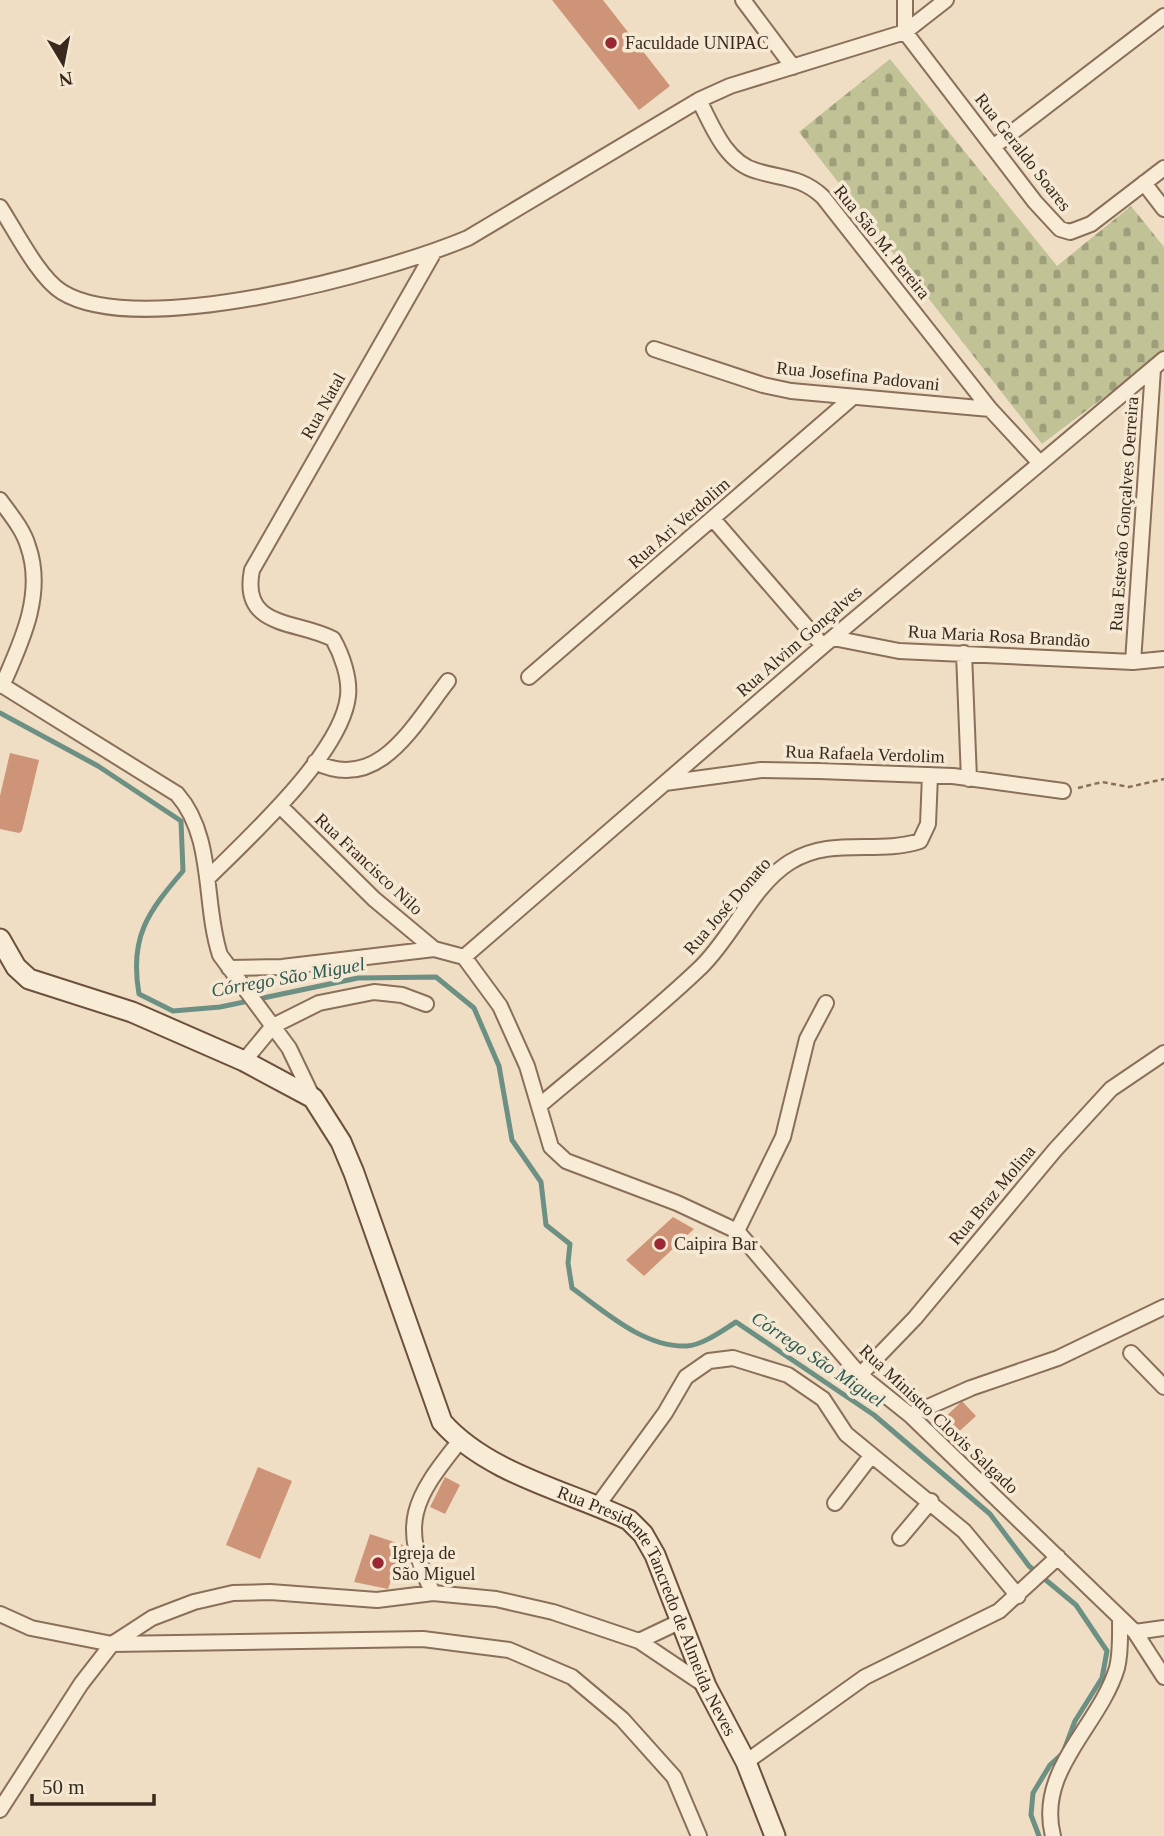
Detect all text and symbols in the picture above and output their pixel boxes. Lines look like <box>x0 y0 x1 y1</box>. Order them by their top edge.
north arrow <box>28 28 98 98</box>
place label: Faculdade UNIPAC <box>625 33 769 53</box>
marker: Faculdade UNIPAC <box>603 35 619 51</box>
text: N <box>57 68 74 91</box>
street label: Rua Geraldo Soares <box>971 89 1075 215</box>
street label: Rua São M. Pereira <box>830 181 934 303</box>
street label: Rua Josefina Padovani <box>775 357 941 395</box>
street label: Rua Natal <box>297 369 349 443</box>
street label: Rua Estevão Gonçalves Oerreira <box>1106 396 1142 632</box>
street label: Rua Ari Verdolim <box>624 474 734 572</box>
street label: Rua Alvim Gonçalves <box>732 581 866 701</box>
street label: Rua Maria Rosa Brandão <box>907 621 1091 651</box>
street label: Rua Rafaela Verdolim <box>785 741 945 767</box>
street label: Rua Francisco Nilo <box>311 809 427 919</box>
street label: Rua José Donato <box>679 853 775 959</box>
water label: Córrego São Miguel <box>210 953 366 1001</box>
street label: Rua Braz Molina <box>944 1141 1040 1249</box>
place label: Caipira Bar <box>674 1234 757 1254</box>
marker: Caipira Bar <box>652 1236 668 1252</box>
water label: Córrego São Miguel <box>748 1307 888 1411</box>
street label: Rua Ministro Clovis Salgado <box>856 1340 1022 1498</box>
street label: Rua Presidente Tancredo de Almeida Neves <box>555 1482 740 1739</box>
place label: Igreja de São Miguel <box>392 1543 476 1584</box>
marker: Igreja de São Miguel <box>370 1555 386 1571</box>
scale bar <box>32 1762 154 1806</box>
text: 50 m <box>42 1775 85 1799</box>

